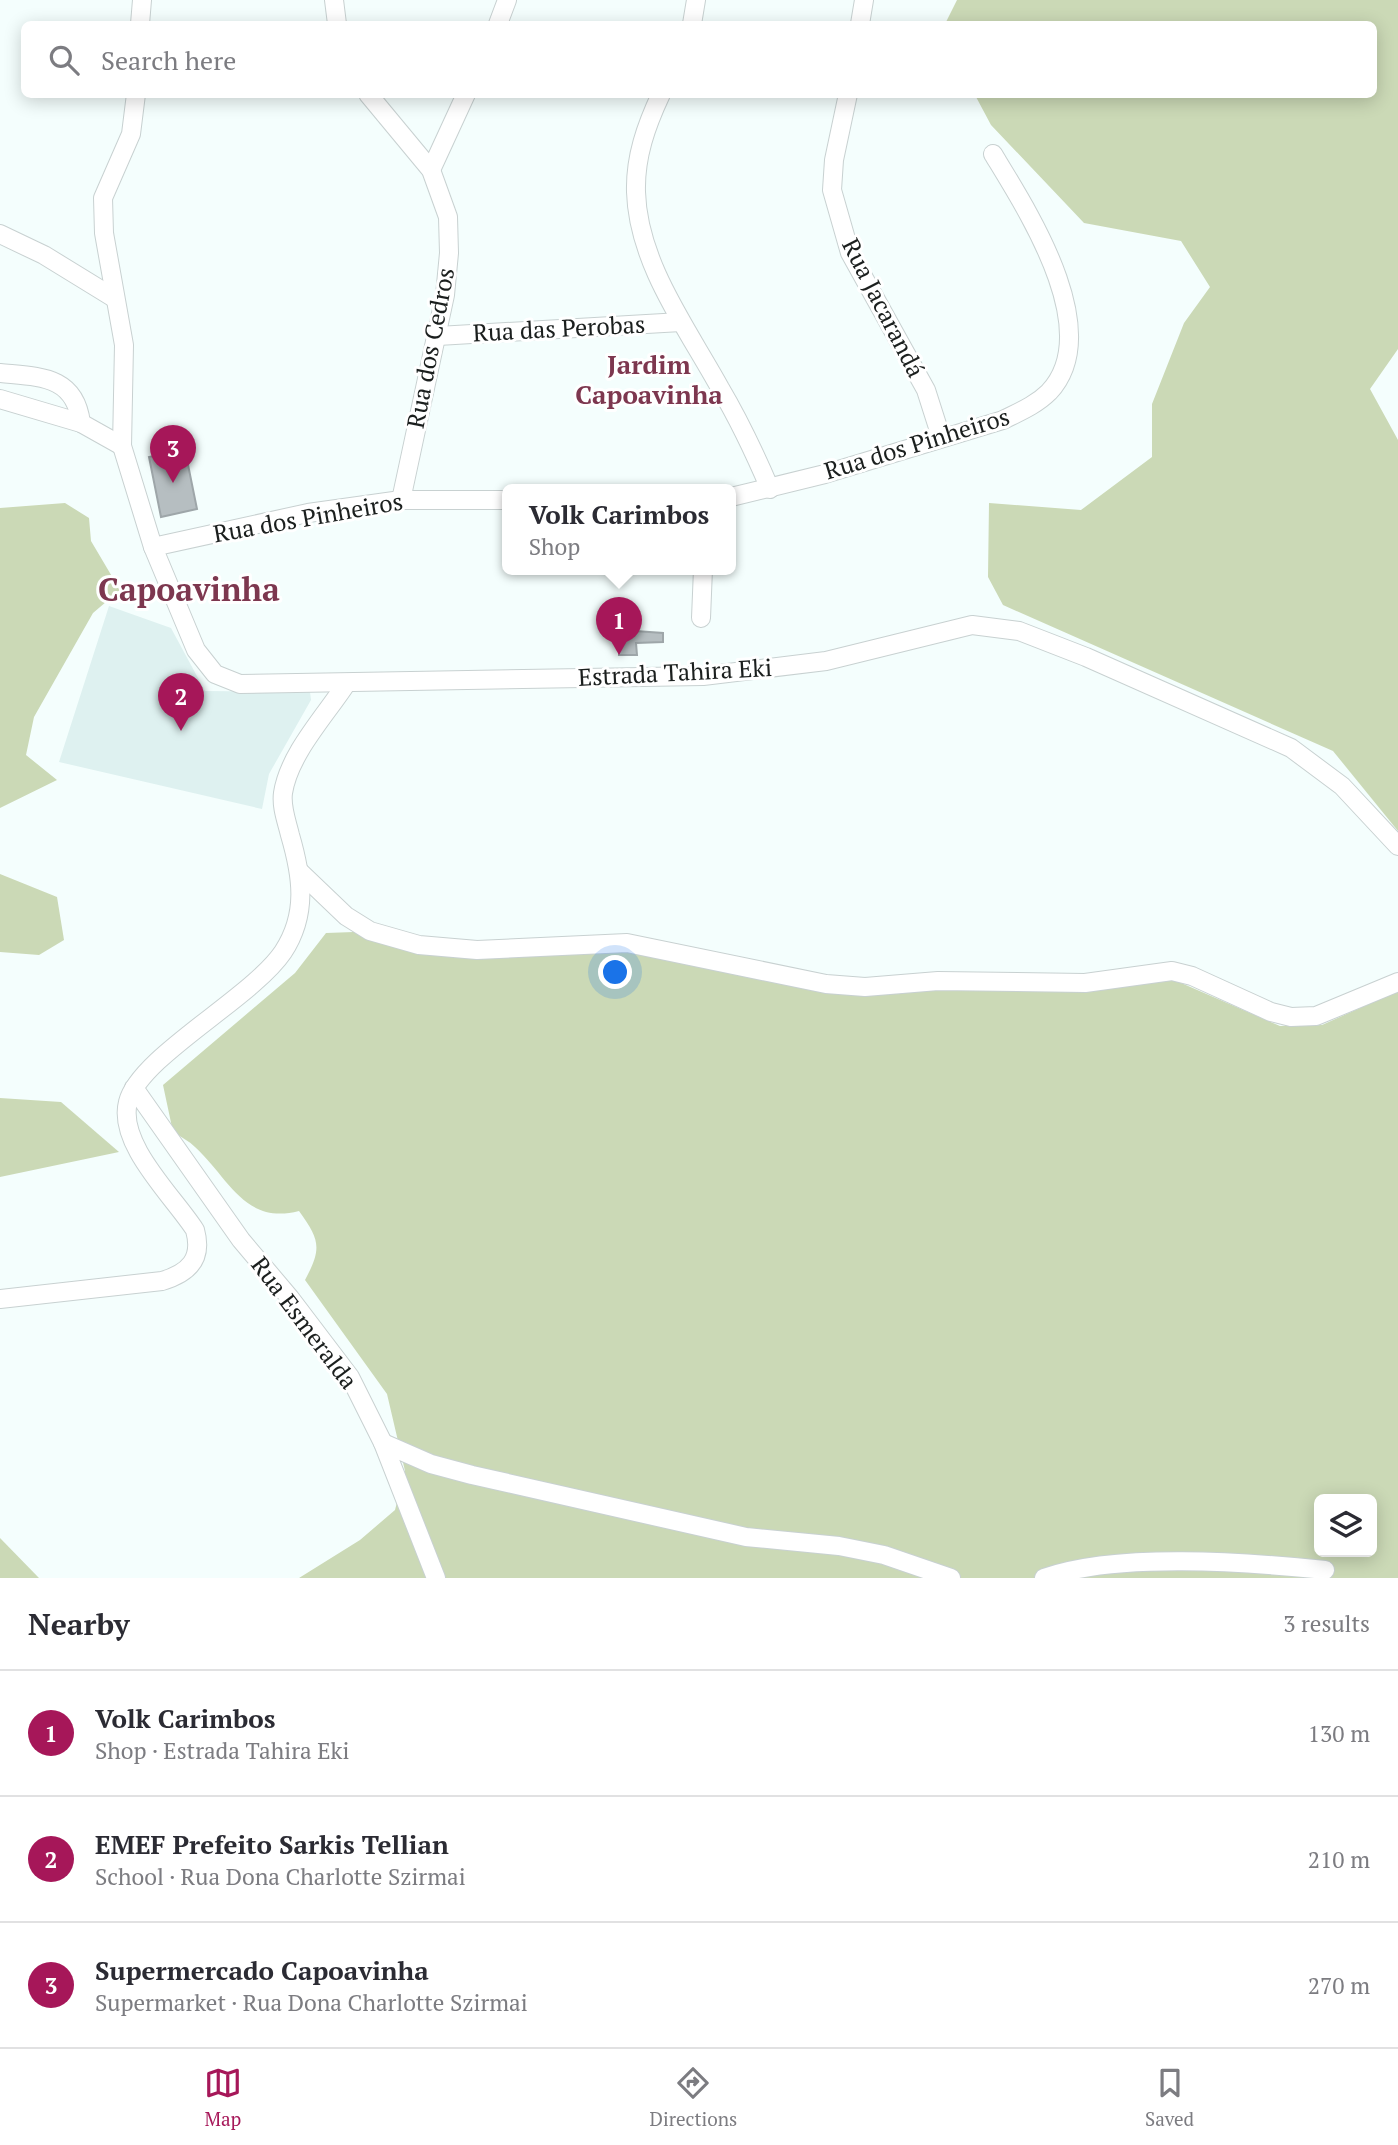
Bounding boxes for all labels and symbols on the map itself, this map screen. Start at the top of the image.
street label: Rua Jacarandá [835,233,933,382]
street label: Rua dos Cedros [399,265,461,431]
street label: Rua das Perobas [472,308,646,348]
district label: Jardim Capoavinha [575,347,723,411]
street label: Rua dos Pinheiros [820,400,1013,486]
pin: 3 [150,425,196,483]
street label: Rua dos Pinheiros [211,485,405,549]
district label: Capoavinha [98,568,280,610]
pin: 1 [596,597,642,655]
street label: Estrada Tahira Eki [577,651,773,693]
pin: 2 [158,673,204,731]
your location [598,955,632,989]
street label: Rua Esmeralda [244,1250,365,1395]

